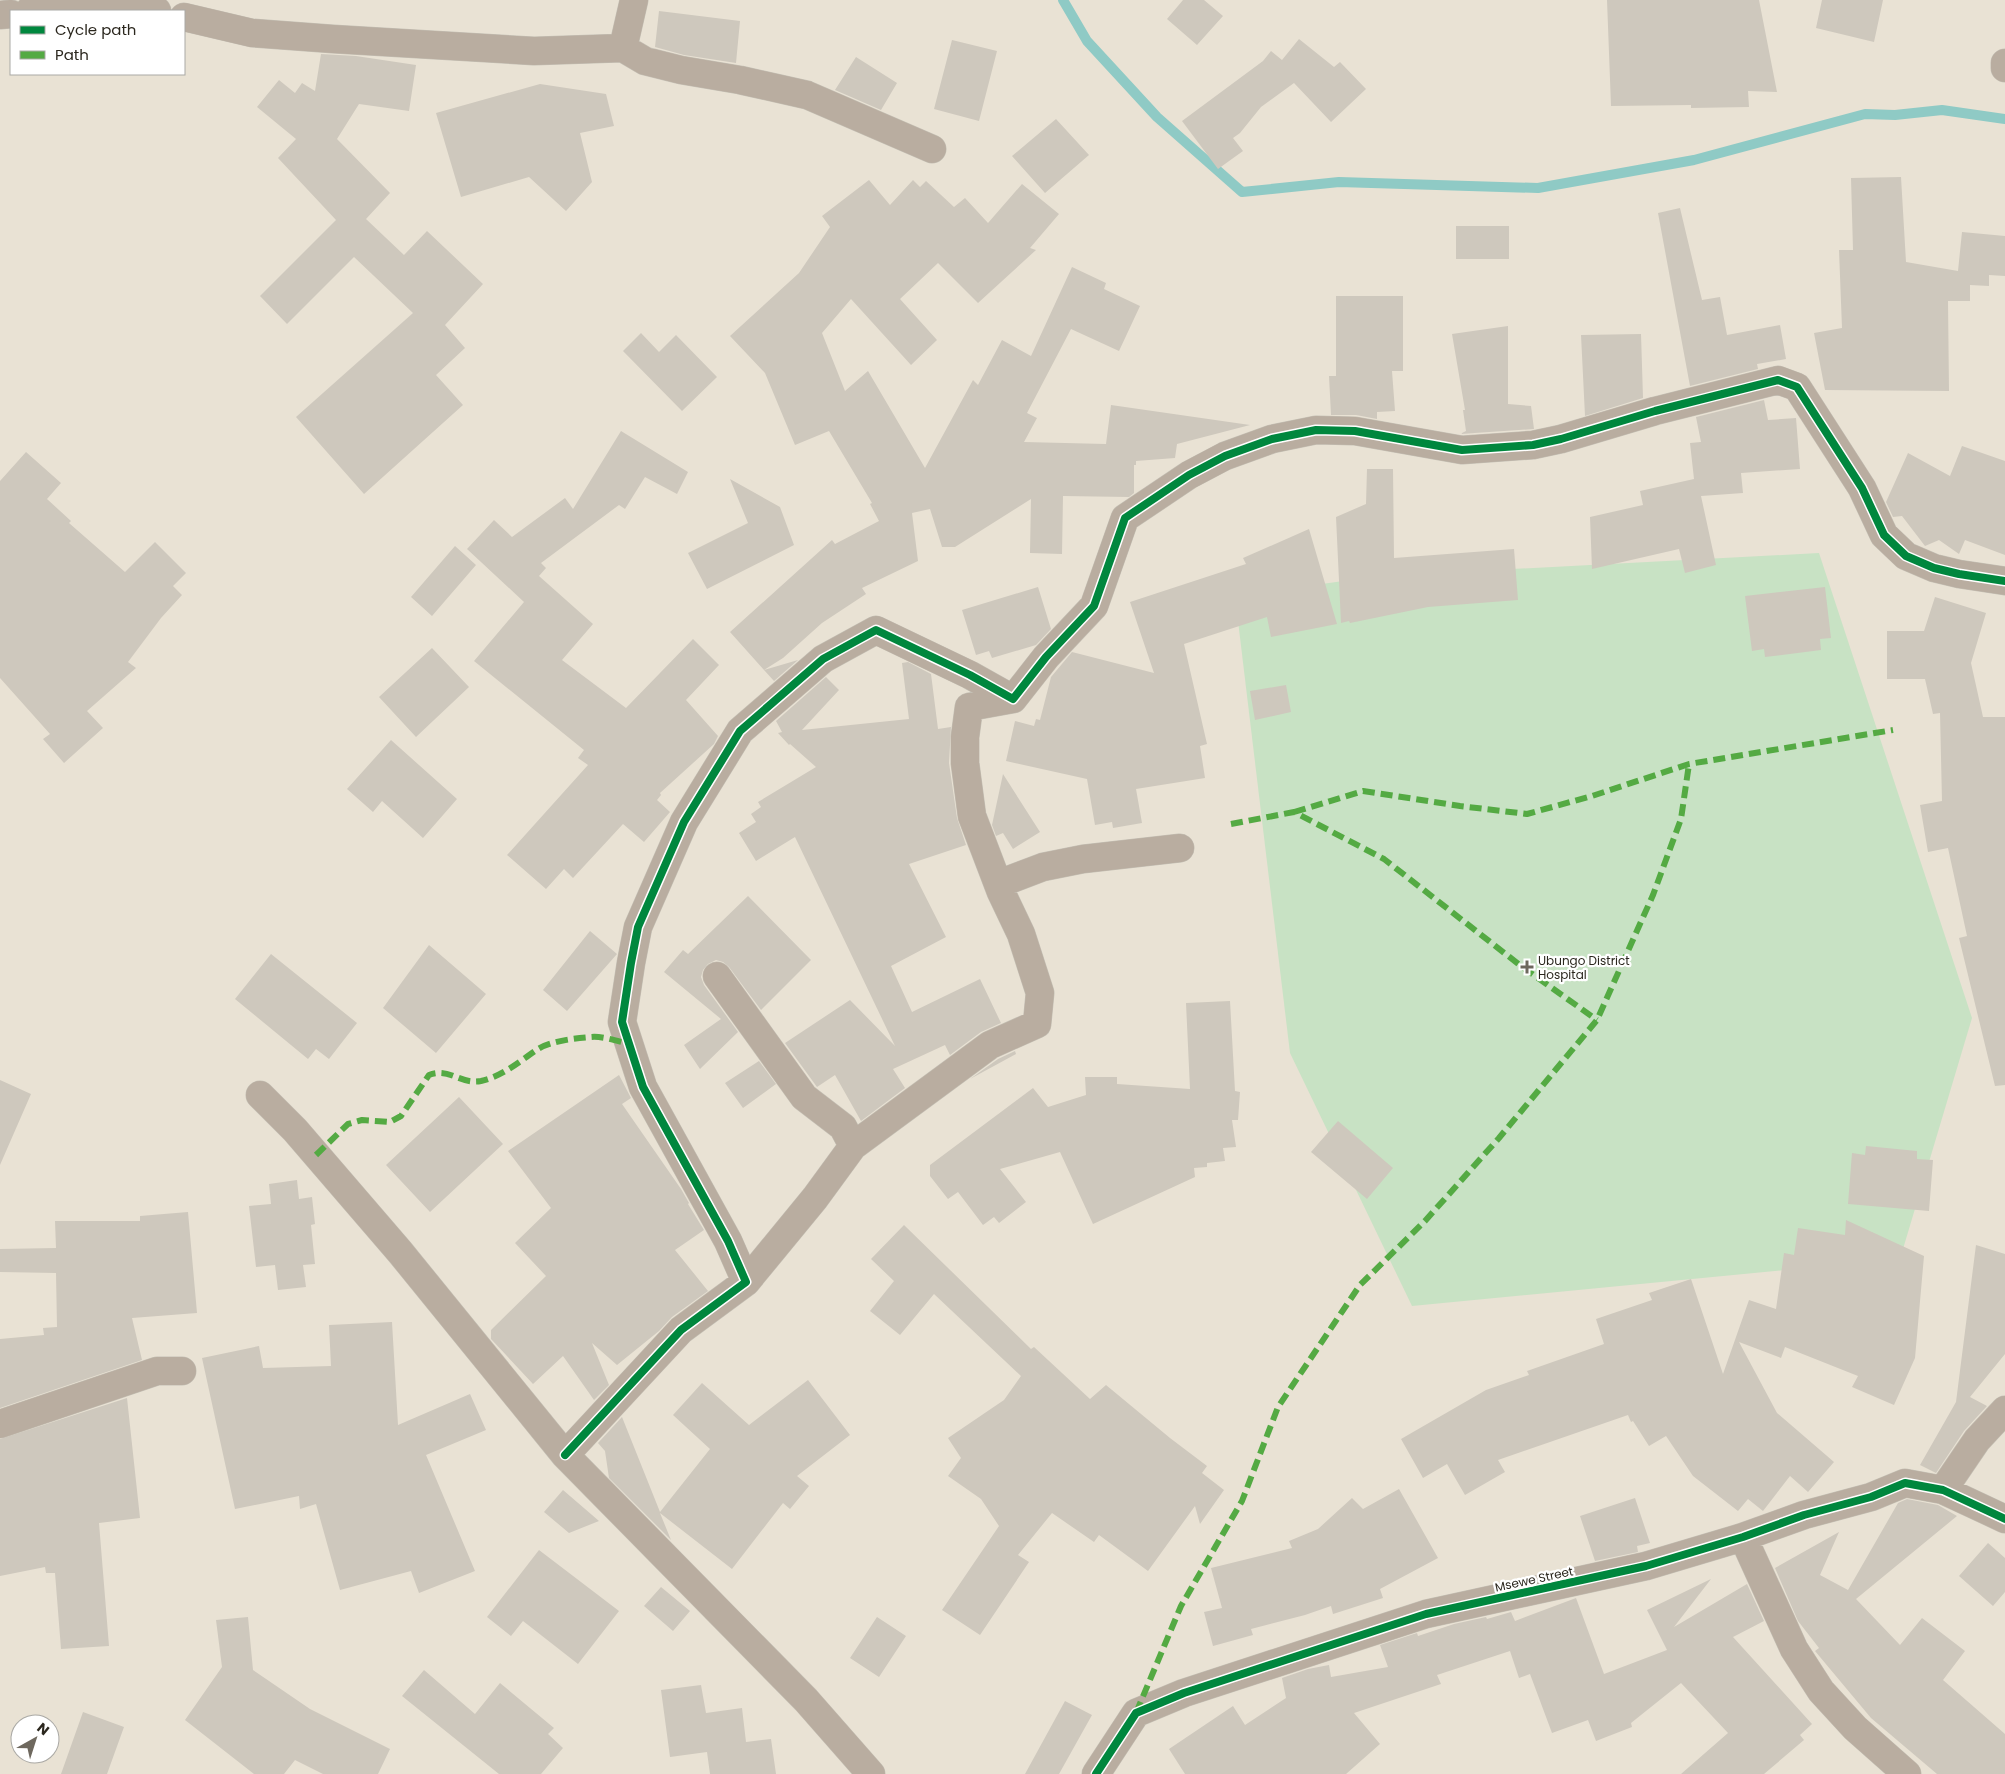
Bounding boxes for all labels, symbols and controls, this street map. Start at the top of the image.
legend [10,10,185,75]
text: Cycle path [55,19,136,40]
text: Path [55,44,89,65]
place label: Ubungo District Hospital [1538,952,1630,983]
marker: Ubungo District Hospital [1520,960,1534,974]
street label: Msewe Street [1493,1562,1575,1596]
north arrow [10,1714,60,1764]
text: N [33,1718,54,1740]

